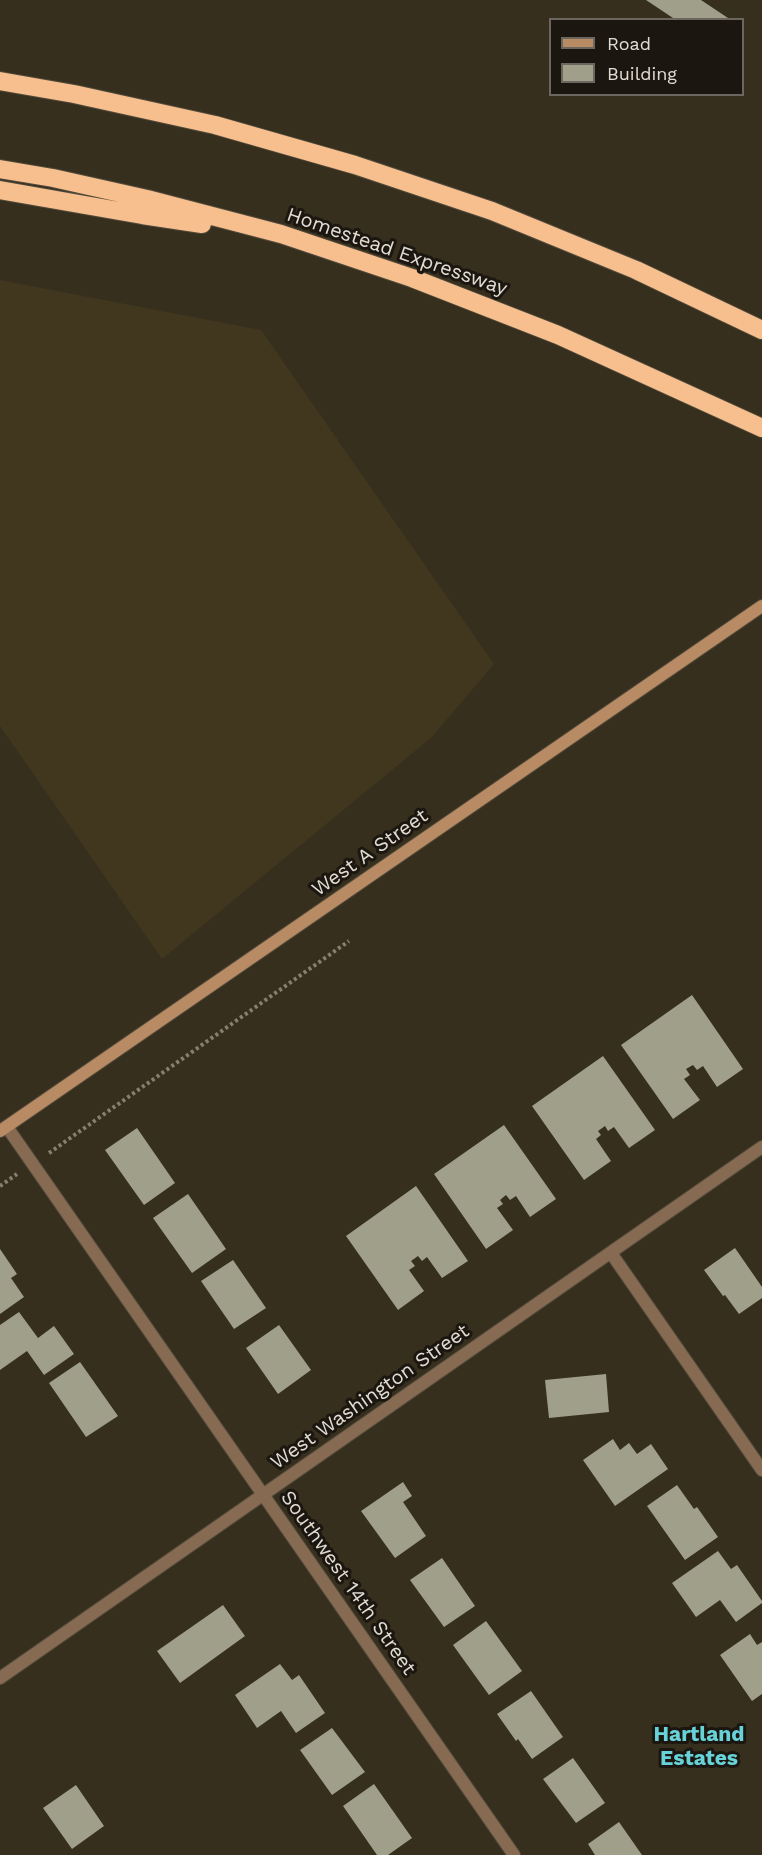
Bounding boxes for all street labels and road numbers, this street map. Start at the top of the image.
street label: Homestead Expressway [284,203,510,301]
street label: West A Street [307,804,433,902]
street label: West Washington Street [266,1319,474,1475]
street label: Southwest 14th Street [275,1486,421,1680]

